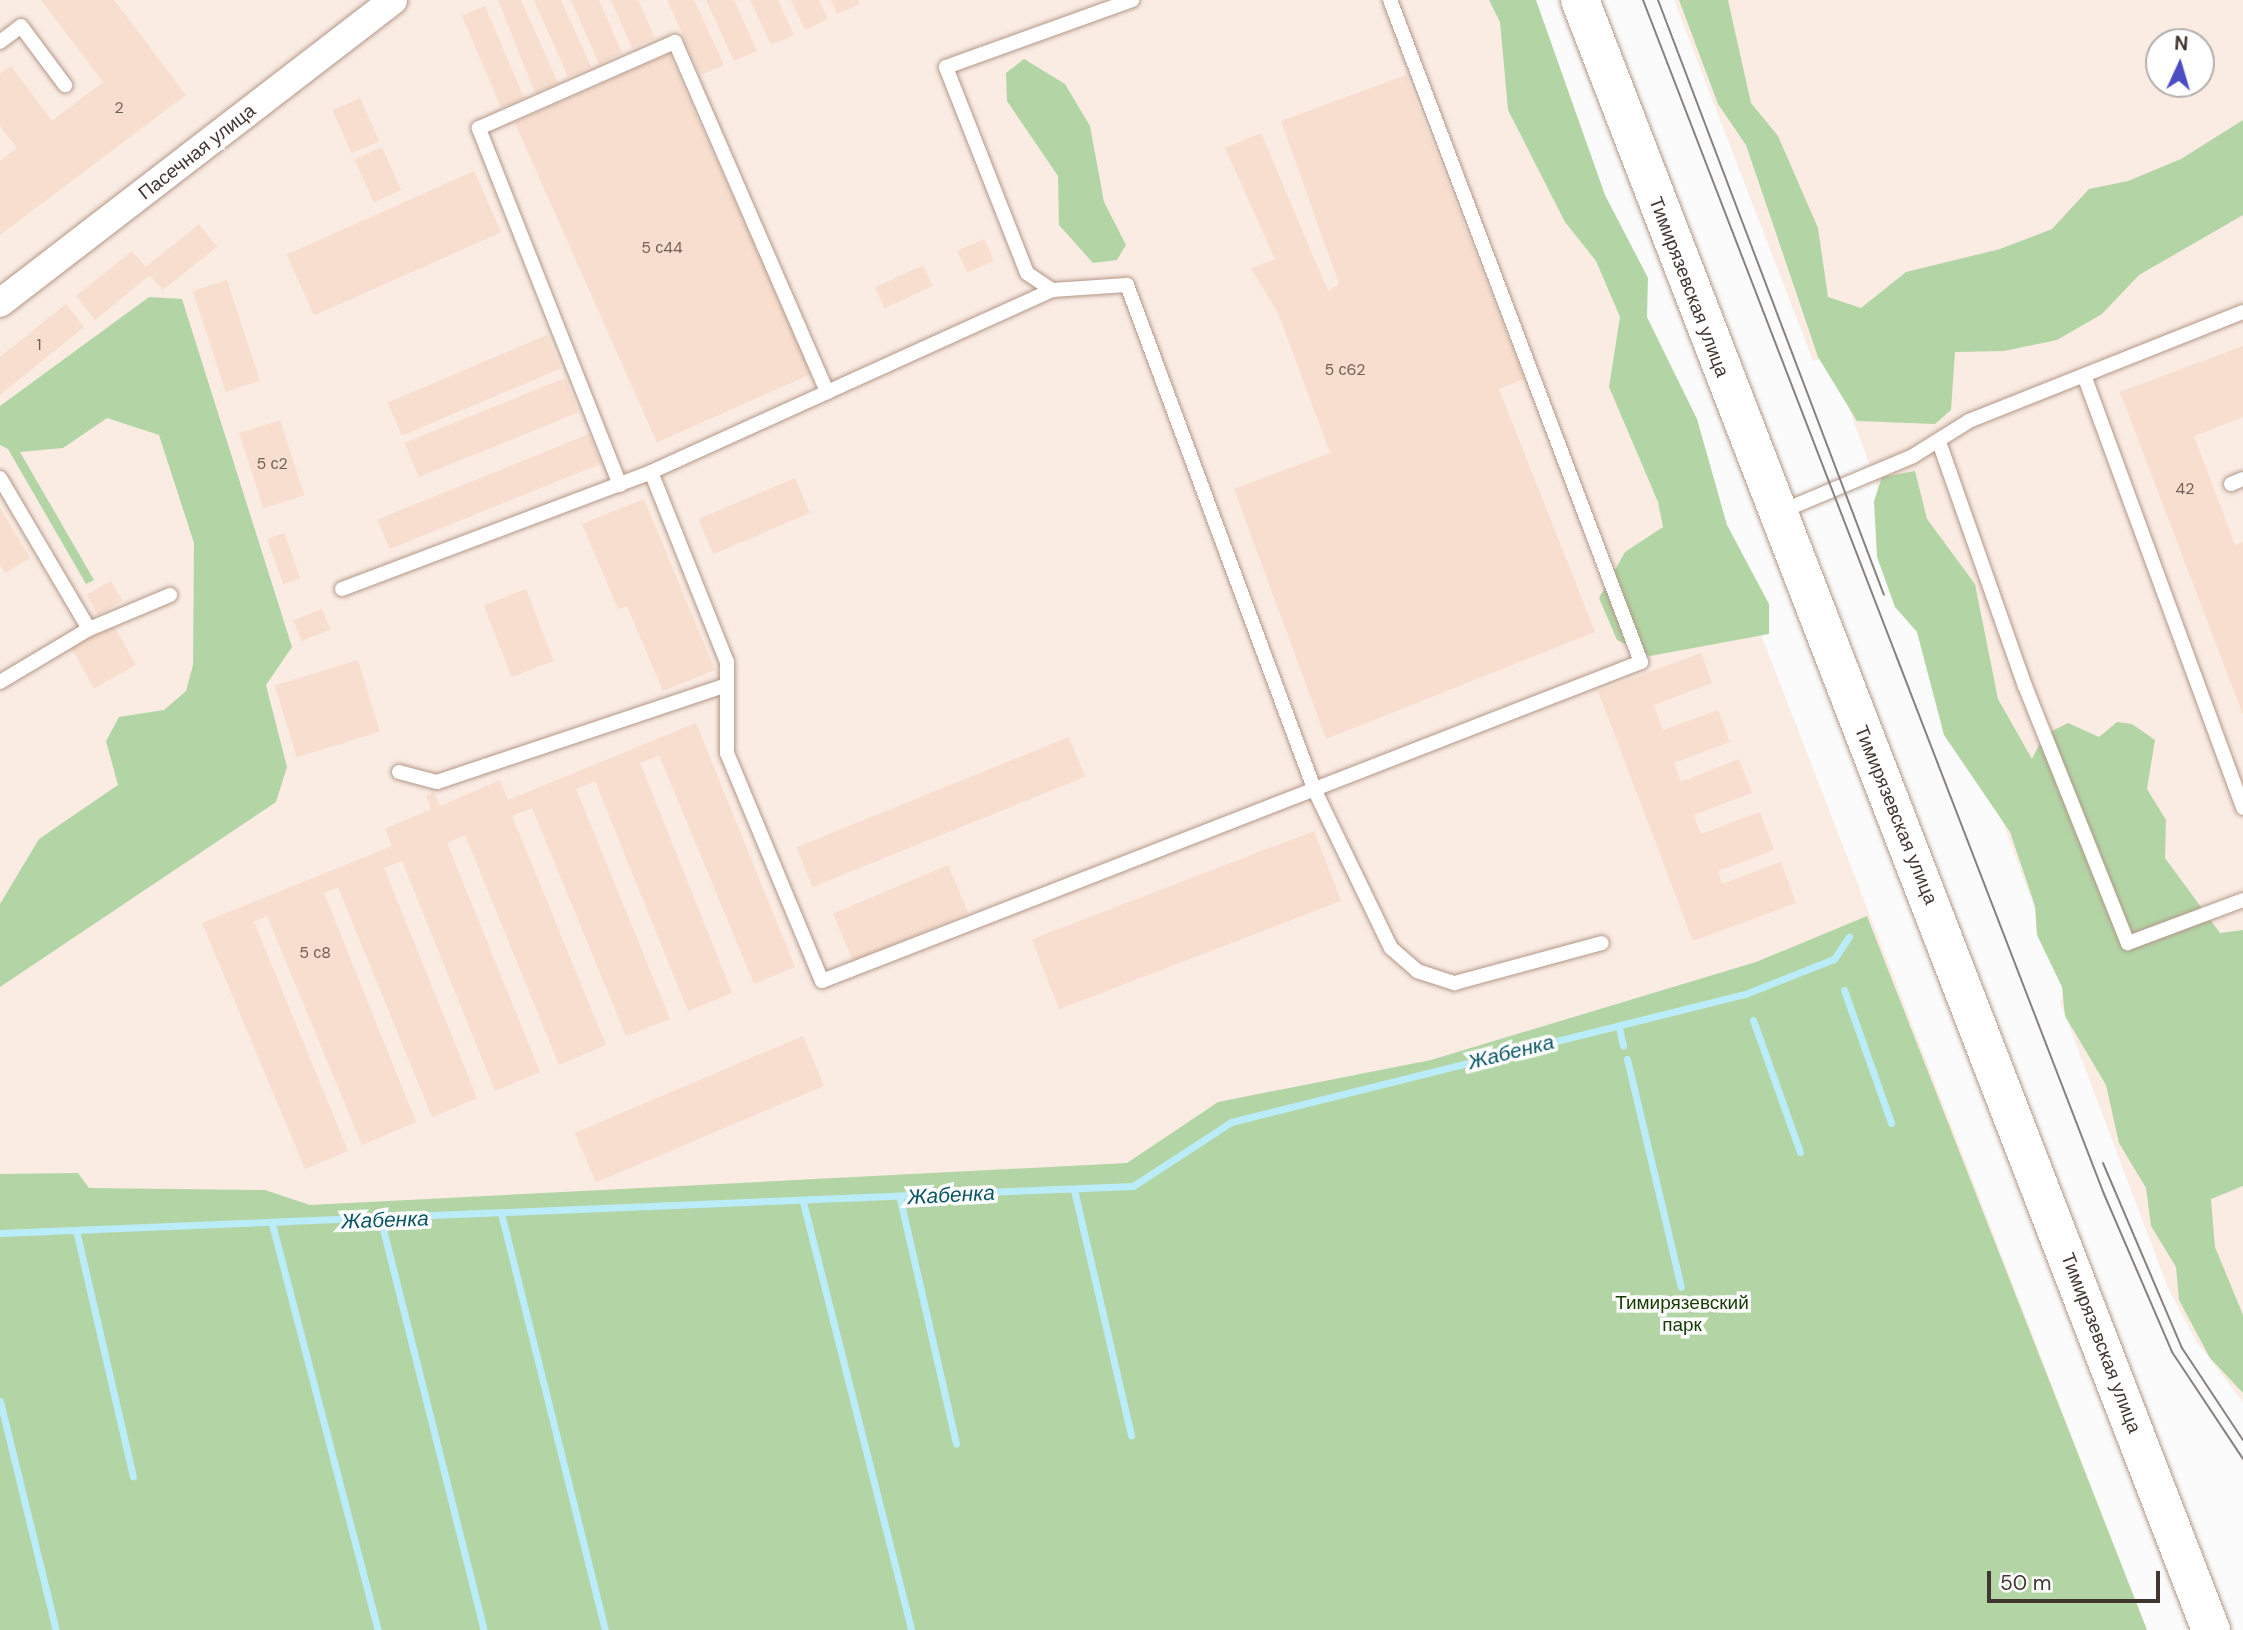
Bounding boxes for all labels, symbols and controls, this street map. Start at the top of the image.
north arrow [2145,28,2215,98]
text: N [2174,31,2189,56]
house number: 2 [114,98,124,118]
street label: Пасечная улица [134,99,260,205]
street label: Тимирязевская улица [1644,194,1734,380]
house number: 5 с44 [641,238,683,258]
house number: 1 [37,335,41,355]
house number: 5 с62 [1325,360,1365,380]
house number: 5 с2 [256,454,288,474]
house number: 42 [2176,479,2194,499]
street label: Тимирязевская улица [1850,722,1942,908]
house number: 5 с8 [299,943,331,963]
water label: Жабенка [1465,1029,1557,1075]
water label: Жабенка [907,1180,995,1210]
water label: Жабенка [341,1206,429,1234]
street label: Тимирязевская улица [2056,1250,2146,1436]
park label: Тимирязевский парк [1615,1292,1749,1336]
scale bar [1991,1556,2164,1600]
text: 50 m [2000,1569,2051,1597]

